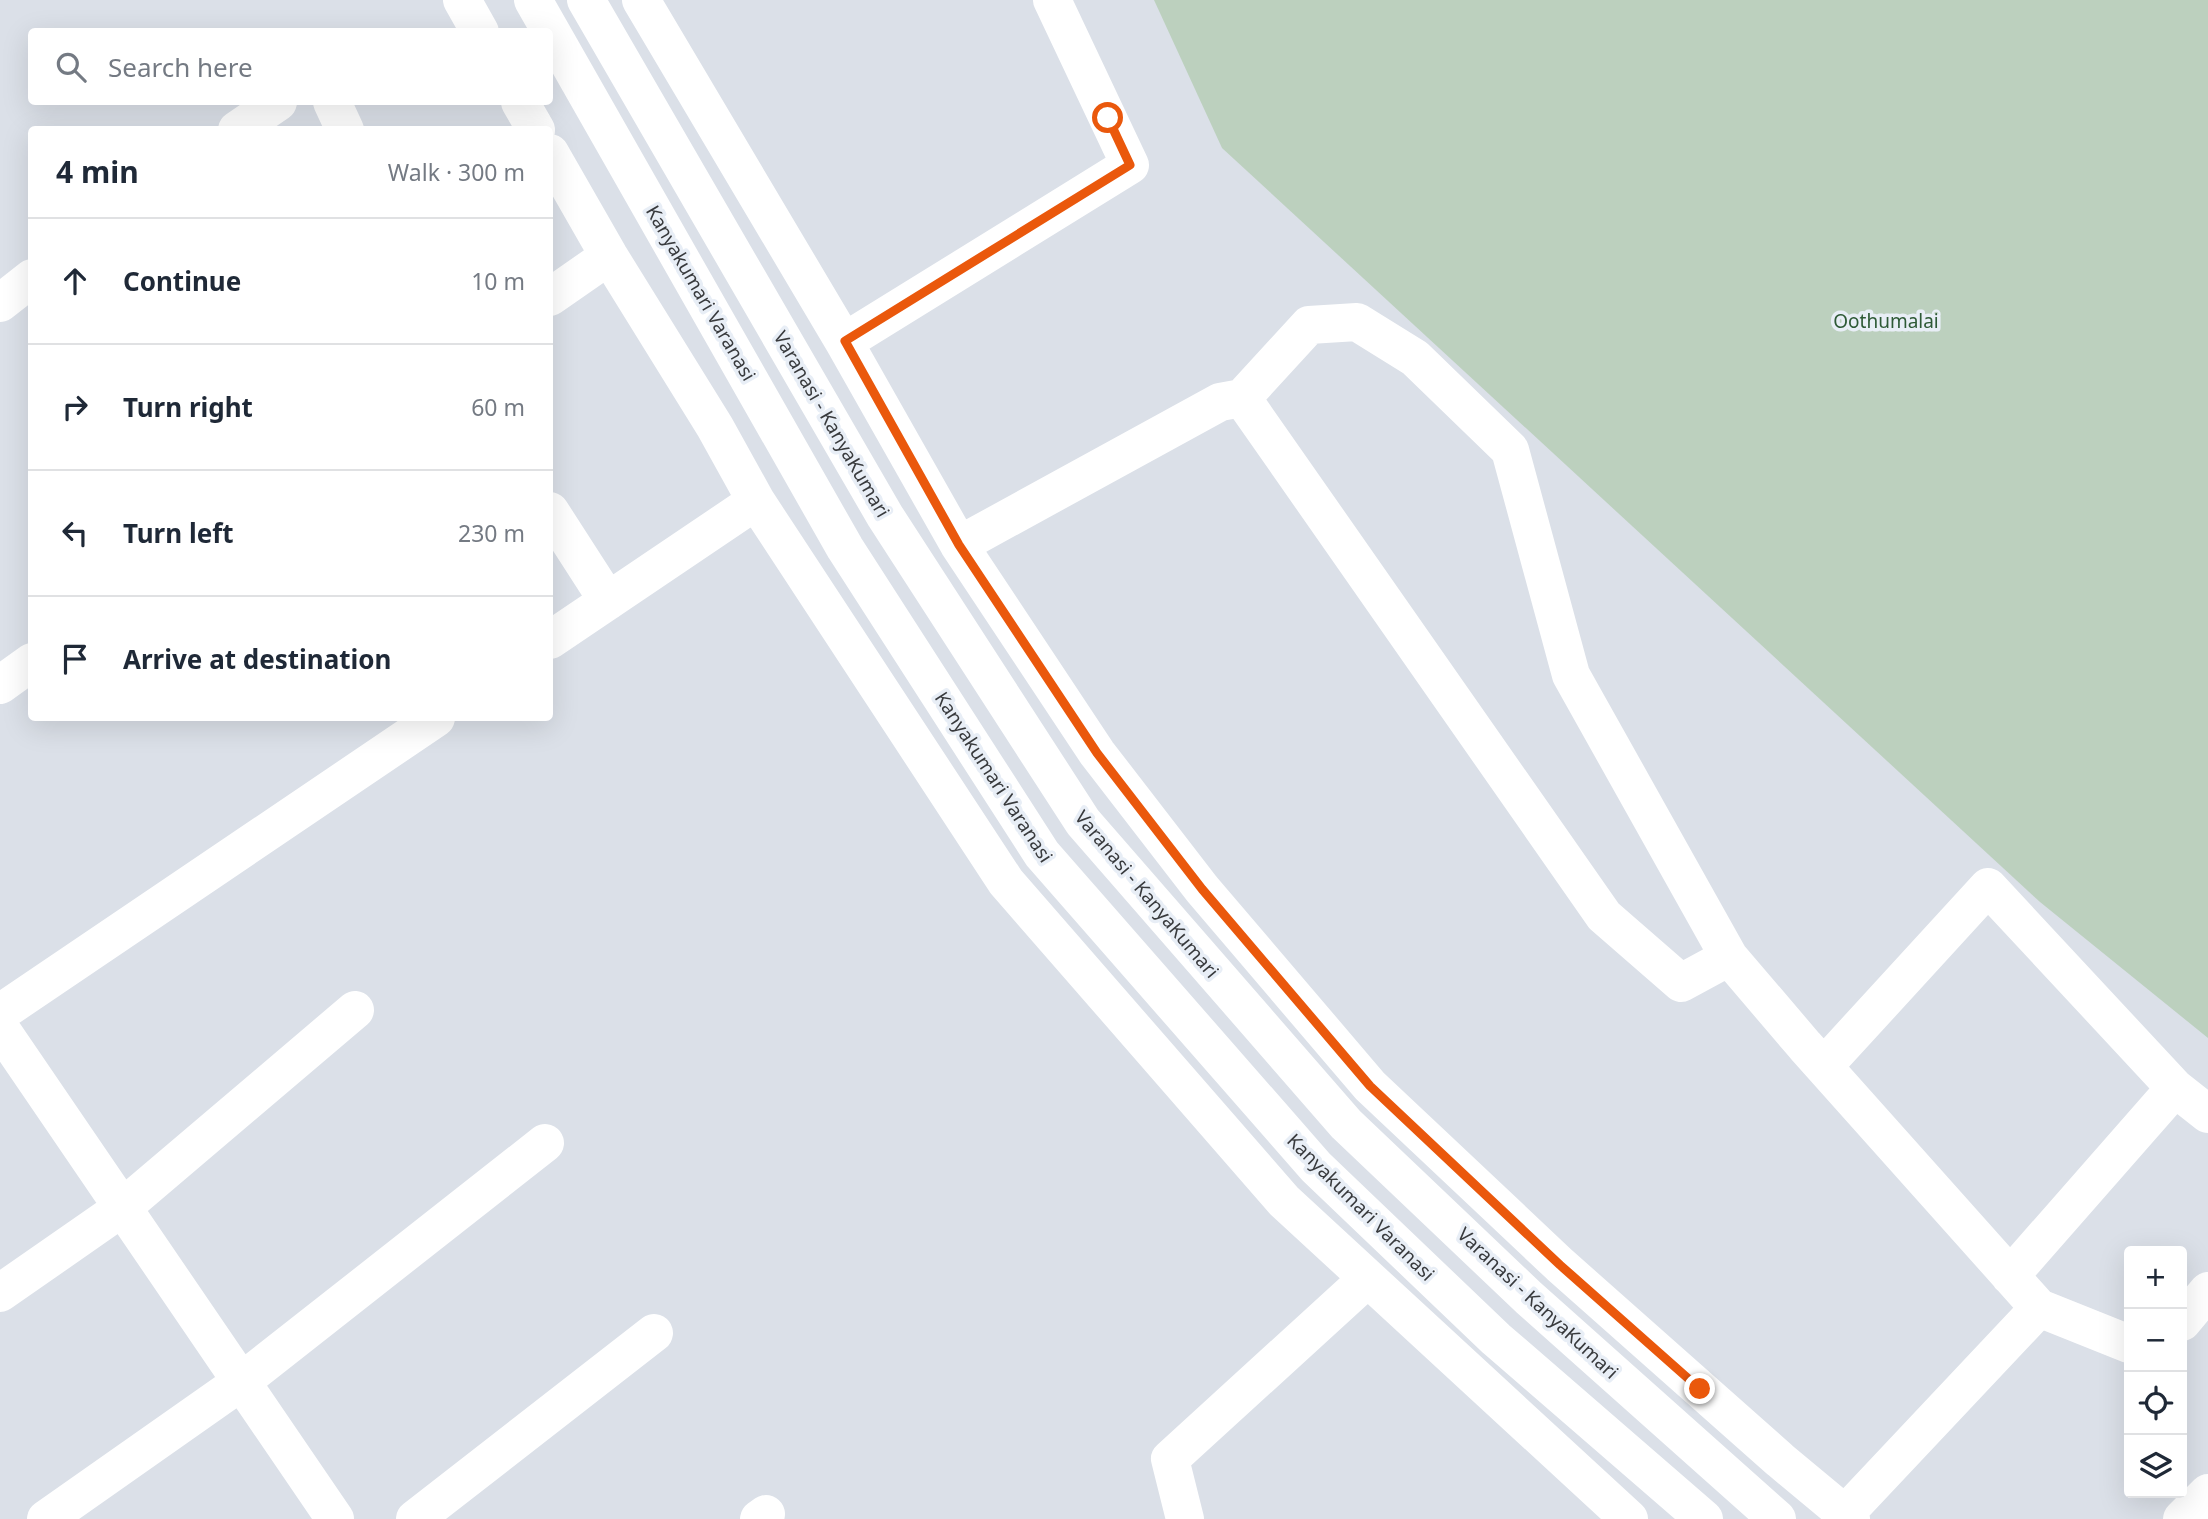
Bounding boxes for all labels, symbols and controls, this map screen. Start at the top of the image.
search box [28,28,553,105]
icon: search [52,48,90,86]
text: Search here [108,49,253,85]
route start [1092,102,1123,133]
text: 4 min [56,151,139,192]
text: Walk · 300 m [388,156,525,188]
street label: Kanyakumari Varanasi [640,200,762,386]
icon: ahead [56,262,94,300]
text: Continue [123,263,241,299]
text: 10 m [471,265,525,297]
park label: Oothumalai [1833,308,1939,334]
street label: Varanasi - KanyaKumari [768,326,896,522]
icon: right [56,388,94,426]
text: Turn right [123,389,253,425]
text: 60 m [471,391,525,423]
icon: left [56,514,94,552]
text: Turn left [123,515,234,551]
text: 230 m [458,517,525,549]
icon: arrive [56,640,94,678]
text: Arrive at destination [123,641,392,677]
street label: Kanyakumari Varanasi [929,687,1059,867]
street label: Varanasi - KanyaKumari [1069,805,1225,983]
street label: Kanyakumari Varanasi [1282,1128,1440,1286]
street label: Varanasi - KanyaKumari [1452,1221,1624,1385]
map controls [2124,1246,2187,1498]
button: + [2124,1246,2187,1309]
button: − [2124,1309,2187,1372]
button: locate [2124,1372,2187,1435]
route end [1684,1373,1715,1404]
button: layers [2124,1435,2187,1498]

